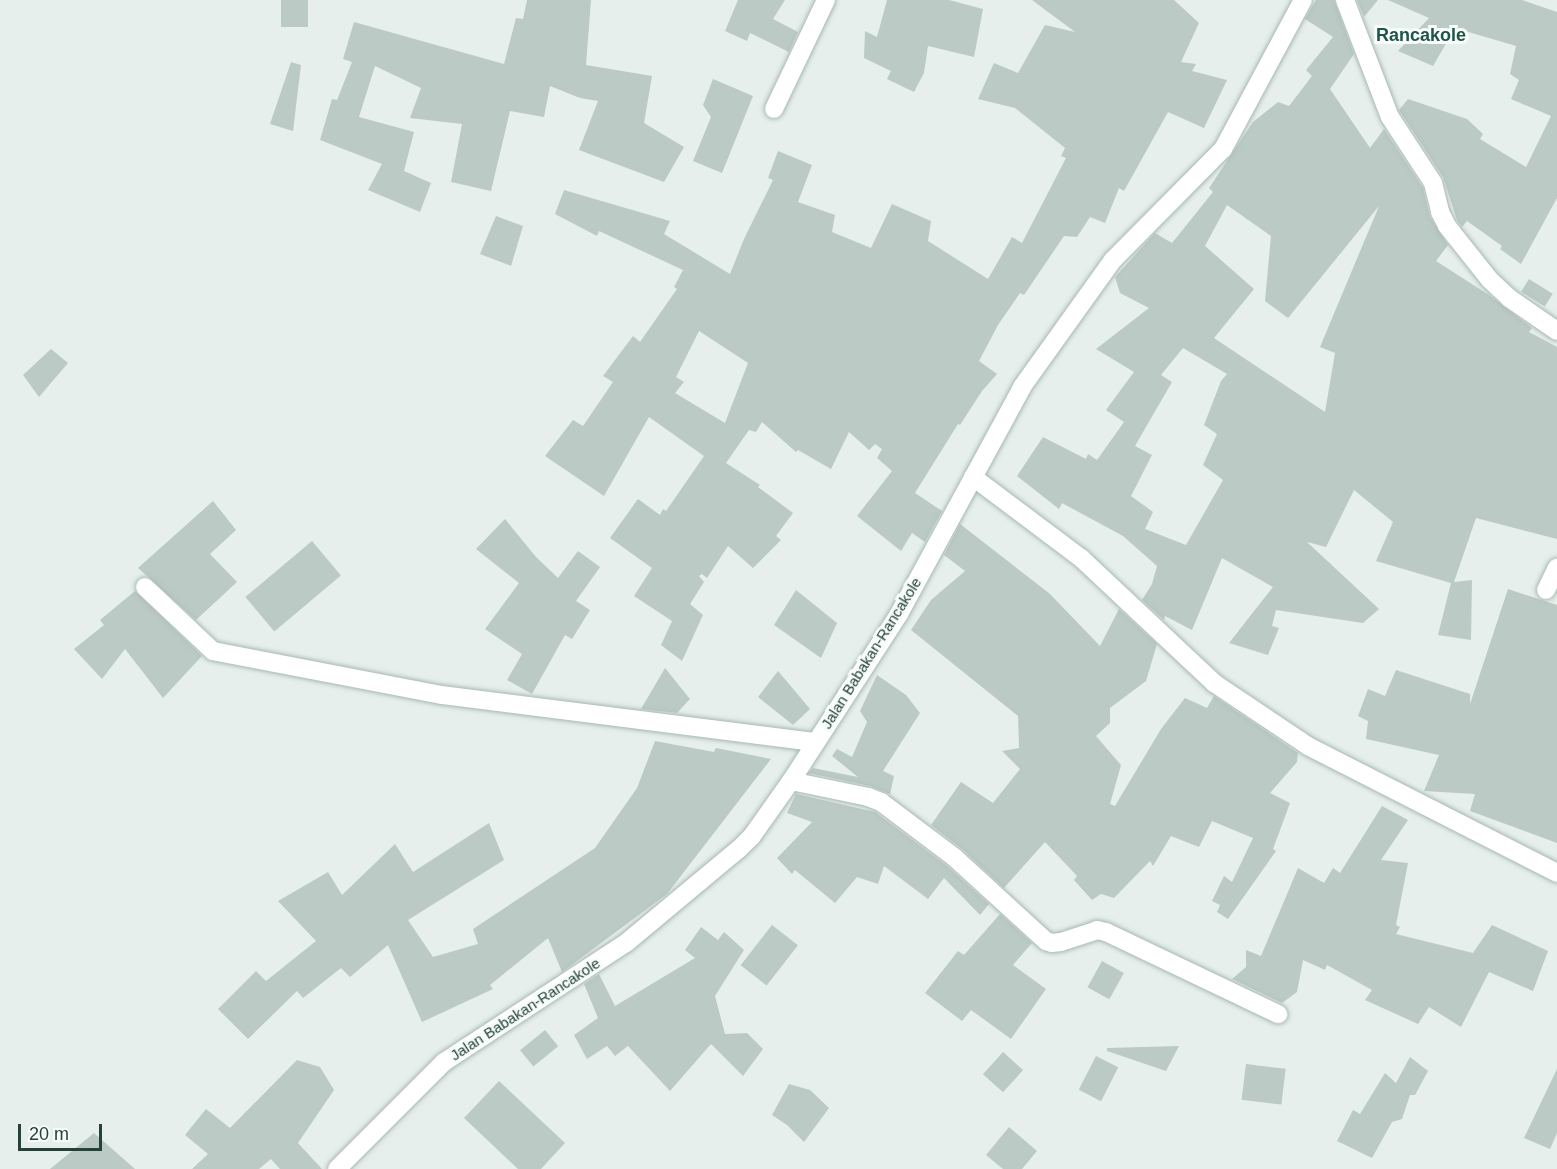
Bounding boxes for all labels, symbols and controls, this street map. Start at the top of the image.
district label: Rancakole [1376,24,1466,46]
street label: Jalan Babakan-Rancakole [817,574,925,732]
street label: Jalan Babakan-Rancakole [447,954,603,1064]
scale bar [21,1112,105,1150]
text: 20 m [29,1124,69,1144]

